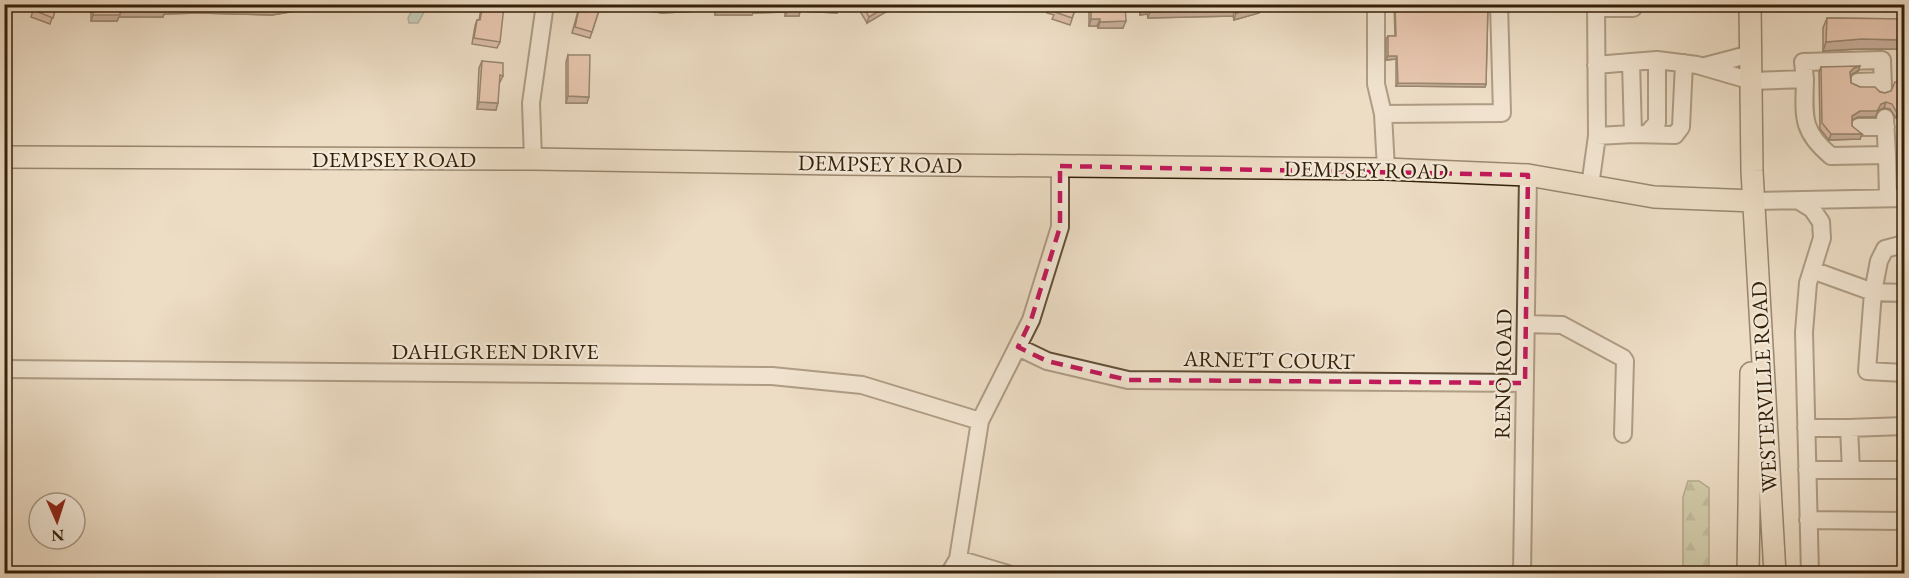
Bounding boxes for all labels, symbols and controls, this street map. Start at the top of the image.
street label: DEMPSEY ROAD [312,145,476,174]
street label: DEMPSEY ROAD [798,148,962,180]
street label: DEMPSEY ROAD [1284,154,1448,186]
street label: WESTERVILLE ROAD [1744,281,1784,493]
street label: RENO ROAD [1487,309,1519,439]
street label: DAHLGREEN DRIVE [391,337,599,366]
street label: ARNETT COURT [1182,344,1355,376]
north arrow [27,491,87,551]
text: N [51,525,65,546]

